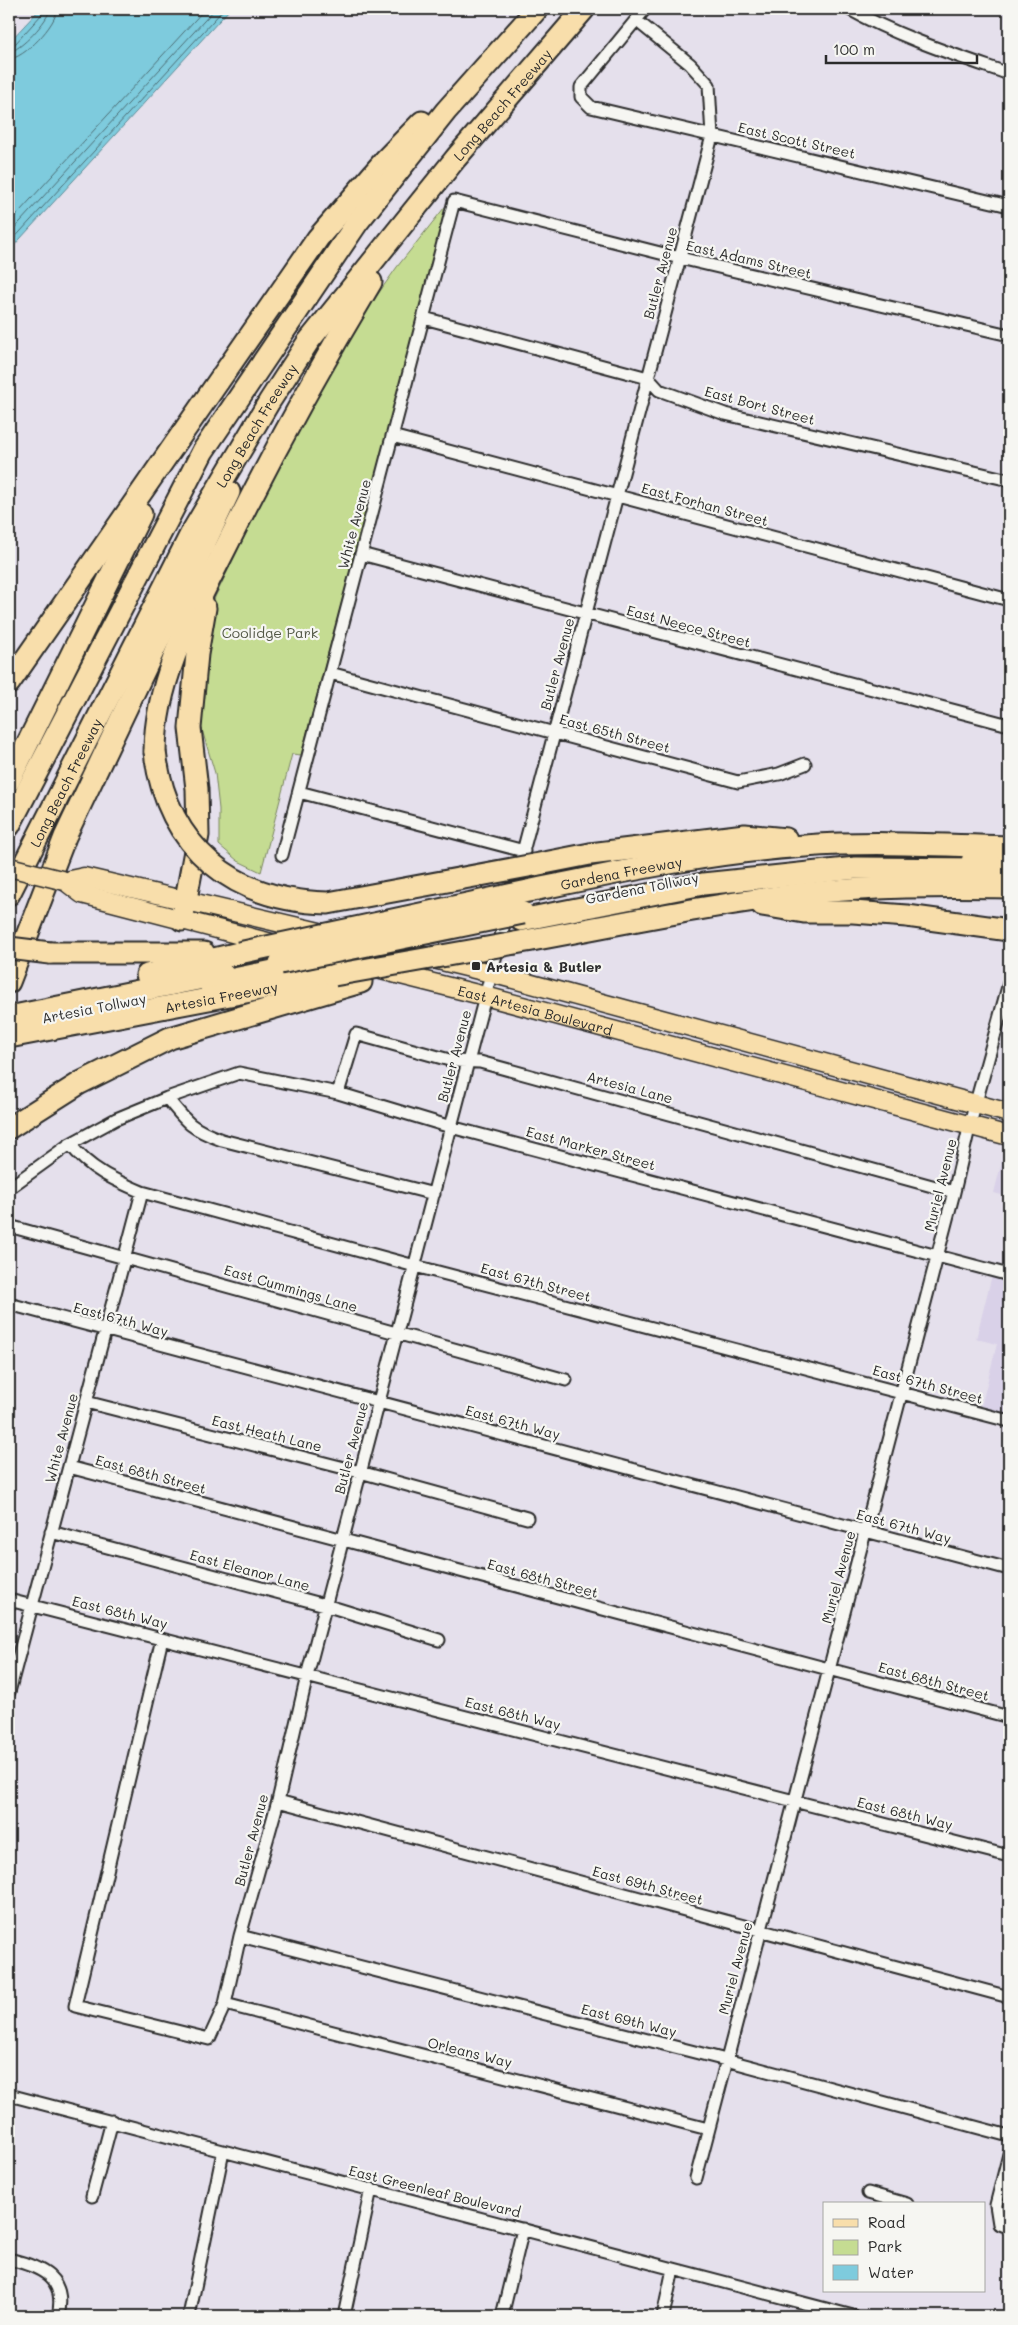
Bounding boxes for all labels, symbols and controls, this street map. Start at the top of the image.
scale bar [826,32,977,64]
text: 100 m [833,39,875,59]
street label: Long Beach Freeway [449,44,555,164]
street label: East Scott Street [736,117,858,163]
street label: Butler Avenue [639,225,681,321]
street label: East Adams Street [684,235,814,283]
street label: Long Beach Freeway [211,360,301,491]
street label: East Bort Street [703,381,817,429]
street label: White Avenue [333,477,375,571]
street label: East Forhan Street [639,478,771,530]
street label: East Neece Street [625,600,753,652]
street label: Butler Avenue [536,616,578,712]
park label: Coolidge Park [222,623,318,642]
street label: East 65th Street [558,709,672,757]
street label: Long Beach Freeway [25,715,106,850]
street label: Gardena Freeway [559,851,684,894]
street label: Gardena Tollway [584,868,700,908]
place label: Artesia & Butler [486,957,602,976]
marker: Artesia & Butler [470,960,482,972]
street label: Artesia Freeway [163,976,279,1017]
street label: East Artesia Boulevard [456,980,615,1039]
street label: Artesia Tollway [40,989,148,1027]
street label: Butler Avenue [433,1008,475,1104]
street label: Artesia Lane [585,1066,675,1108]
street label: East Marker Street [524,1122,658,1174]
street label: Muriel Avenue [919,1136,961,1234]
street label: East 67th Street [479,1258,593,1306]
street label: East Cummings Lane [222,1260,360,1316]
street label: East 67th Way [72,1297,170,1341]
street label: East 67th Street [871,1360,985,1408]
street label: White Avenue [40,1391,82,1485]
street label: Butler Avenue [330,1400,372,1496]
street label: East 67th Way [464,1400,562,1444]
street label: East Heath Lane [210,1410,324,1456]
street label: East 68th Street [93,1450,209,1498]
street label: East 67th Way [855,1504,953,1548]
street label: Muriel Avenue [816,1529,860,1625]
street label: East Eleanor Lane [188,1545,312,1595]
street label: East 68th Street [485,1554,601,1602]
street label: East 68th Way [70,1591,170,1633]
street label: East 68th Street [876,1657,992,1705]
street label: East 68th Way [463,1692,563,1734]
street label: Butler Avenue [230,1792,272,1888]
street label: East 68th Way [855,1792,955,1834]
street label: East 69th Street [590,1861,706,1909]
street label: Muriel Avenue [713,1920,757,2016]
street label: East 69th Way [579,1999,679,2041]
street label: Orleans Way [426,2032,514,2072]
street label: East Greenleaf Boulevard [347,2160,523,2222]
legend [823,2202,986,2292]
text: Road [868,2212,905,2232]
text: Park [868,2236,902,2256]
text: Water [868,2262,914,2282]

